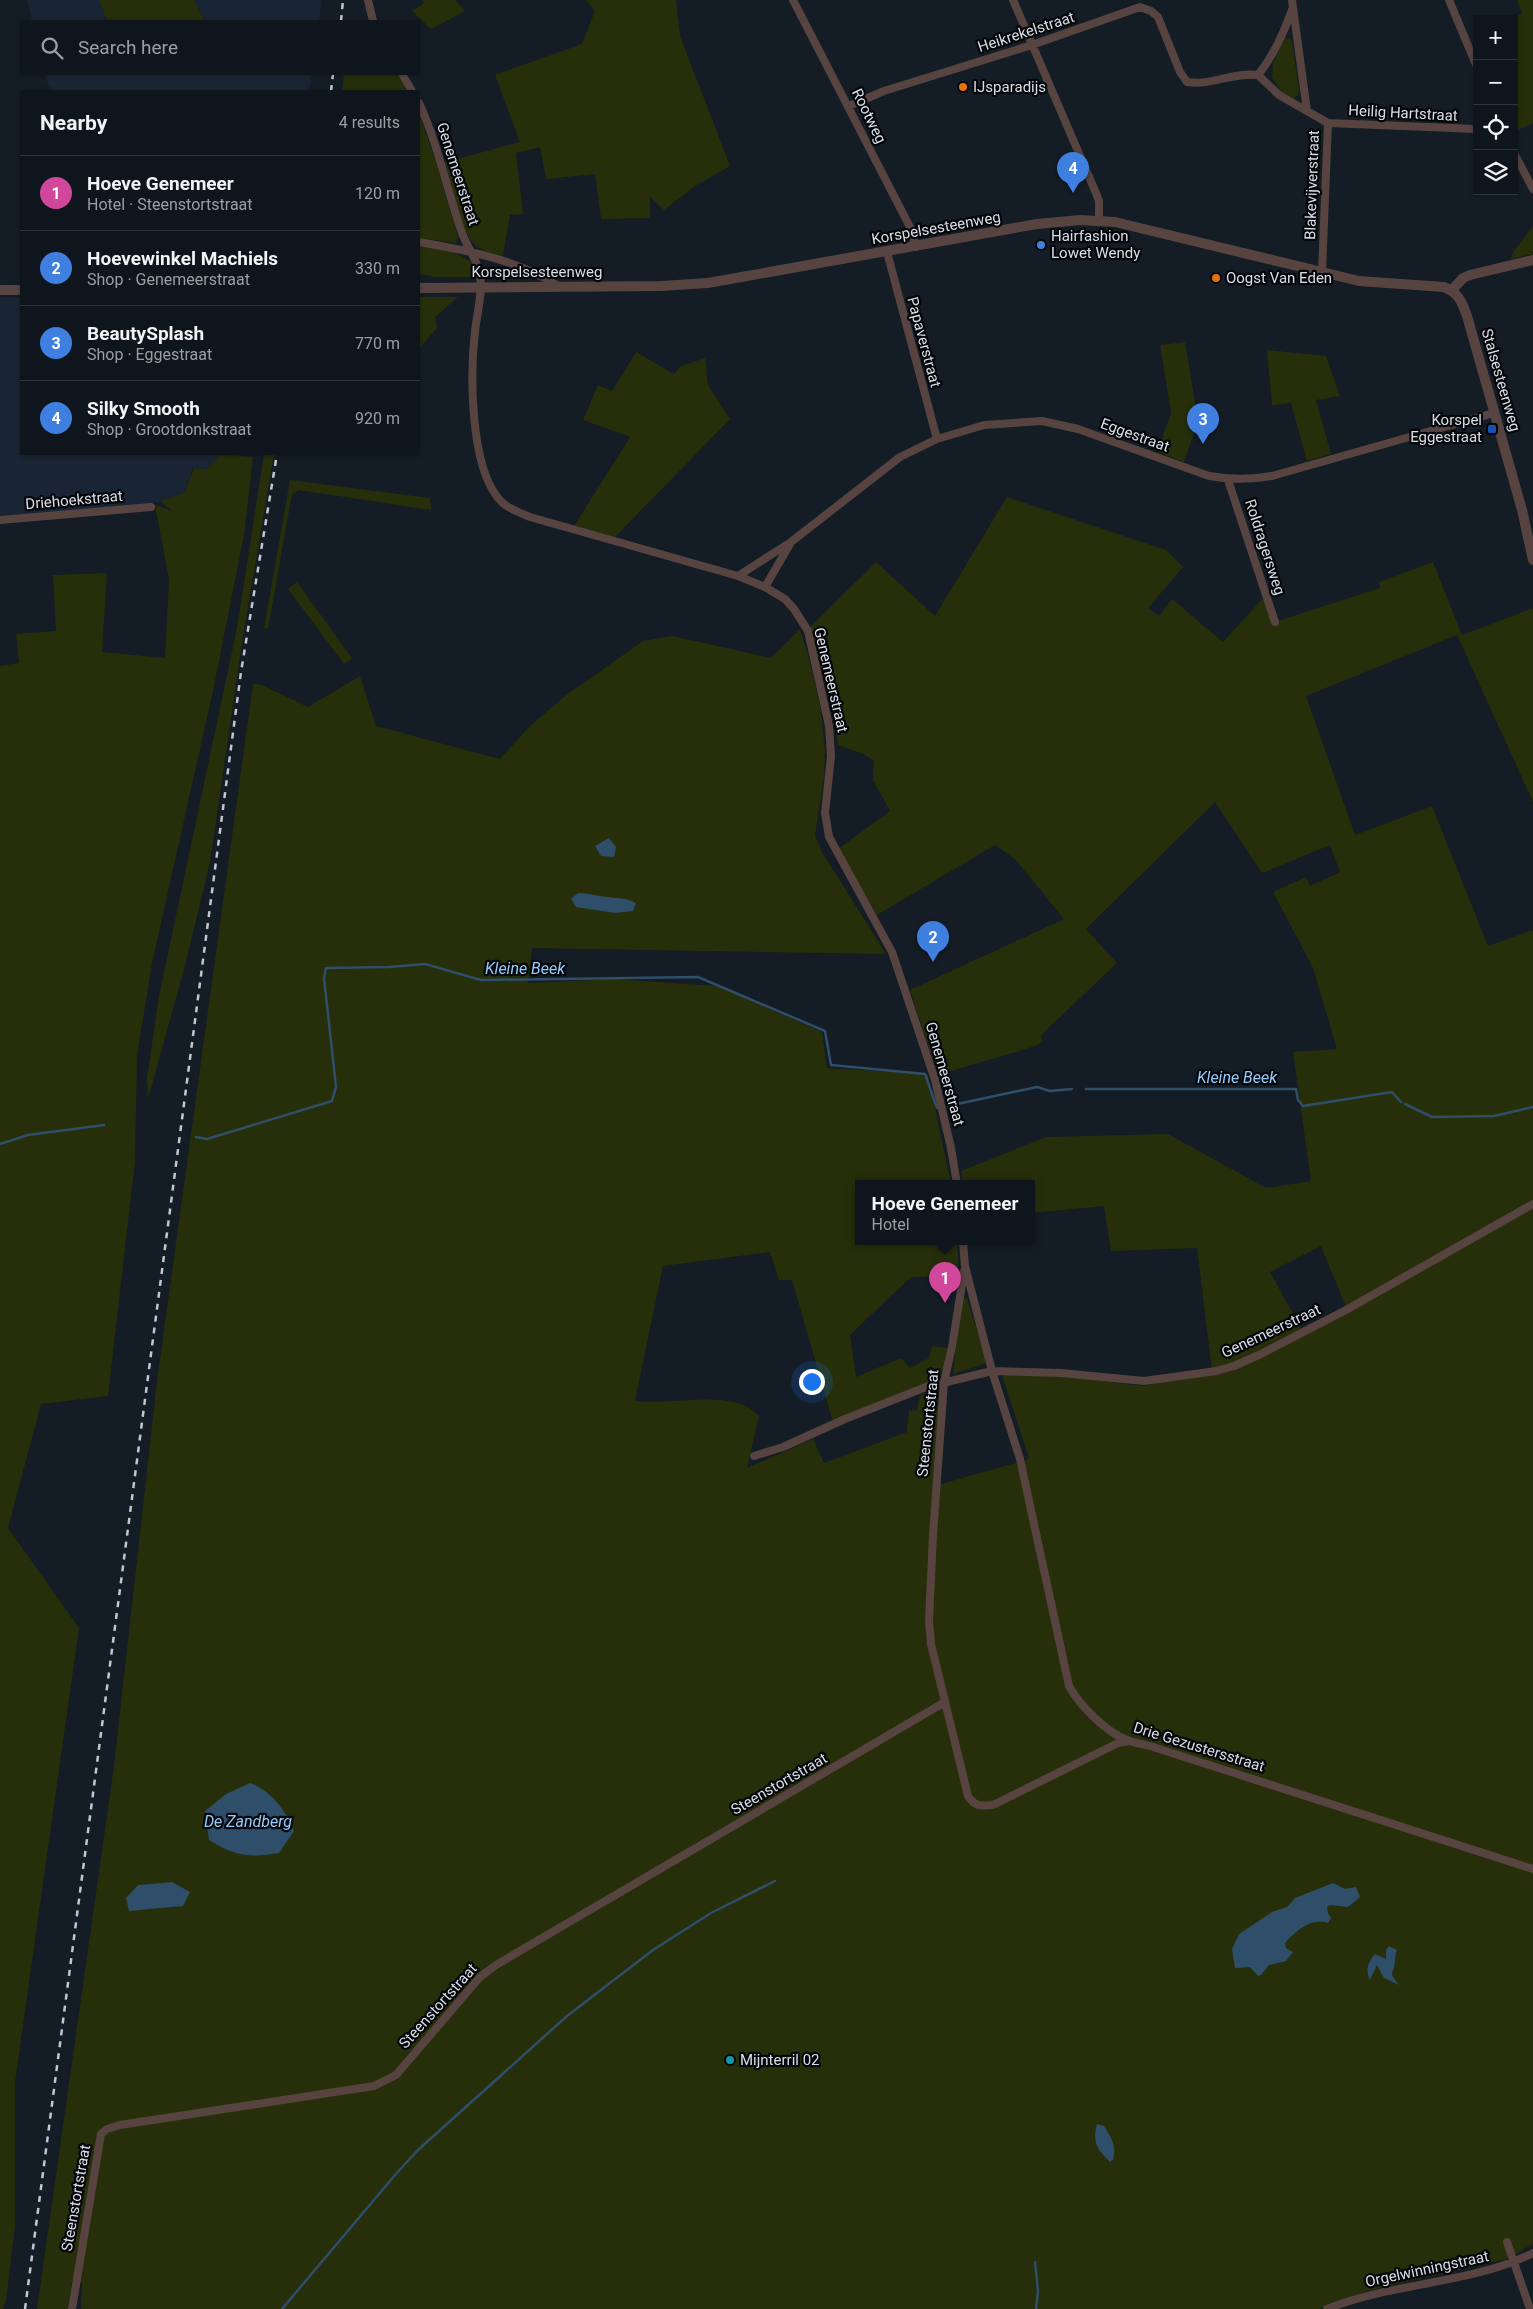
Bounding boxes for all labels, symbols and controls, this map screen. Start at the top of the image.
street label: Heikrekelstraat [975,8,1077,56]
map controls [1473,15,1518,195]
button: + [1473,15,1518,60]
search box [20,20,420,75]
icon: search [38,34,66,62]
text: Search here [78,36,178,59]
button: − [1473,60,1518,105]
place label: IJsparadijs [973,78,1046,96]
marker: IJsparadijs [957,81,969,93]
street label: Rootweg [848,86,890,146]
street label: Heilig Hartstraat [1348,101,1458,125]
button: locate [1473,105,1518,150]
text: Nearby [40,111,107,135]
text: 4 results [339,113,400,132]
street label: Genemeerstraat [433,120,483,228]
street label: Blakevijverstraat [1301,130,1323,240]
button: layers [1473,150,1518,195]
pin: 4 [1057,152,1089,193]
text: Hoeve Genemeer [87,172,234,195]
text: 1 [51,184,61,203]
text: 120 m [355,184,400,203]
text: Hotel · Steenstortstraat [87,195,253,214]
street label: Korspelsesteenweg [870,208,1002,248]
place label: Hairfashion Lowet Wendy [1051,227,1140,262]
marker: Hairfashion Lowet Wendy [1035,239,1047,251]
text: Hoevewinkel Machiels [87,247,278,270]
text: 2 [51,259,61,278]
text: 330 m [355,259,400,278]
street label: Korspelsesteenweg [472,263,602,281]
place label: Oogst Van Eden [1226,269,1332,287]
text: Shop · Genemeerstraat [87,270,250,289]
marker: Oogst Van Eden [1210,272,1222,284]
street label: Papaverstraat [903,295,945,389]
text: BeautySplash [87,322,204,345]
street label: Stalsesteenweg [1478,327,1524,433]
text: 3 [51,334,61,353]
text: 770 m [355,334,400,353]
text: Shop · Eggestraat [87,345,212,364]
text: Silky Smooth [87,397,200,420]
pin: 3 [1187,403,1219,444]
text: 4 [51,409,61,428]
text: 920 m [355,409,400,428]
place label: Korspel Eggestraat [1410,411,1482,446]
street label: Eggestraat [1098,414,1172,456]
text: Shop · Grootdonkstraat [87,420,252,439]
marker: Korspel Eggestraat [1486,423,1498,435]
street label: Driehoekstraat [25,487,123,513]
street label: Roldragersweg [1241,497,1289,597]
street label: Genemeerstraat [810,626,852,734]
pin: 2 [917,921,949,962]
water label: Kleine Beek [485,959,566,978]
street label: Genemeerstraat [922,1020,968,1128]
water label: Kleine Beek [1197,1068,1278,1087]
popup [855,1180,1035,1245]
text: Hoeve Genemeer [872,1192,1018,1215]
text: Hotel [872,1215,910,1234]
pin: 1 [929,1262,961,1303]
street label: Genemeerstraat [1219,1300,1323,1362]
street label: Steenstortstraat [913,1368,943,1478]
your location [799,1369,825,1395]
street label: Drie Gezustersstraat [1131,1718,1267,1776]
street label: Steenstortstraat [728,1749,830,1819]
water label: De Zandberg [204,1812,292,1831]
street label: Steenstortstraat [395,1960,481,2052]
place label: Mijnterril 02 [740,2051,820,2069]
marker: Mijnterril 02 [724,2054,736,2066]
street label: Steenstortstraat [58,2143,94,2253]
street label: Orgelwinningstraat [1364,2247,1490,2291]

